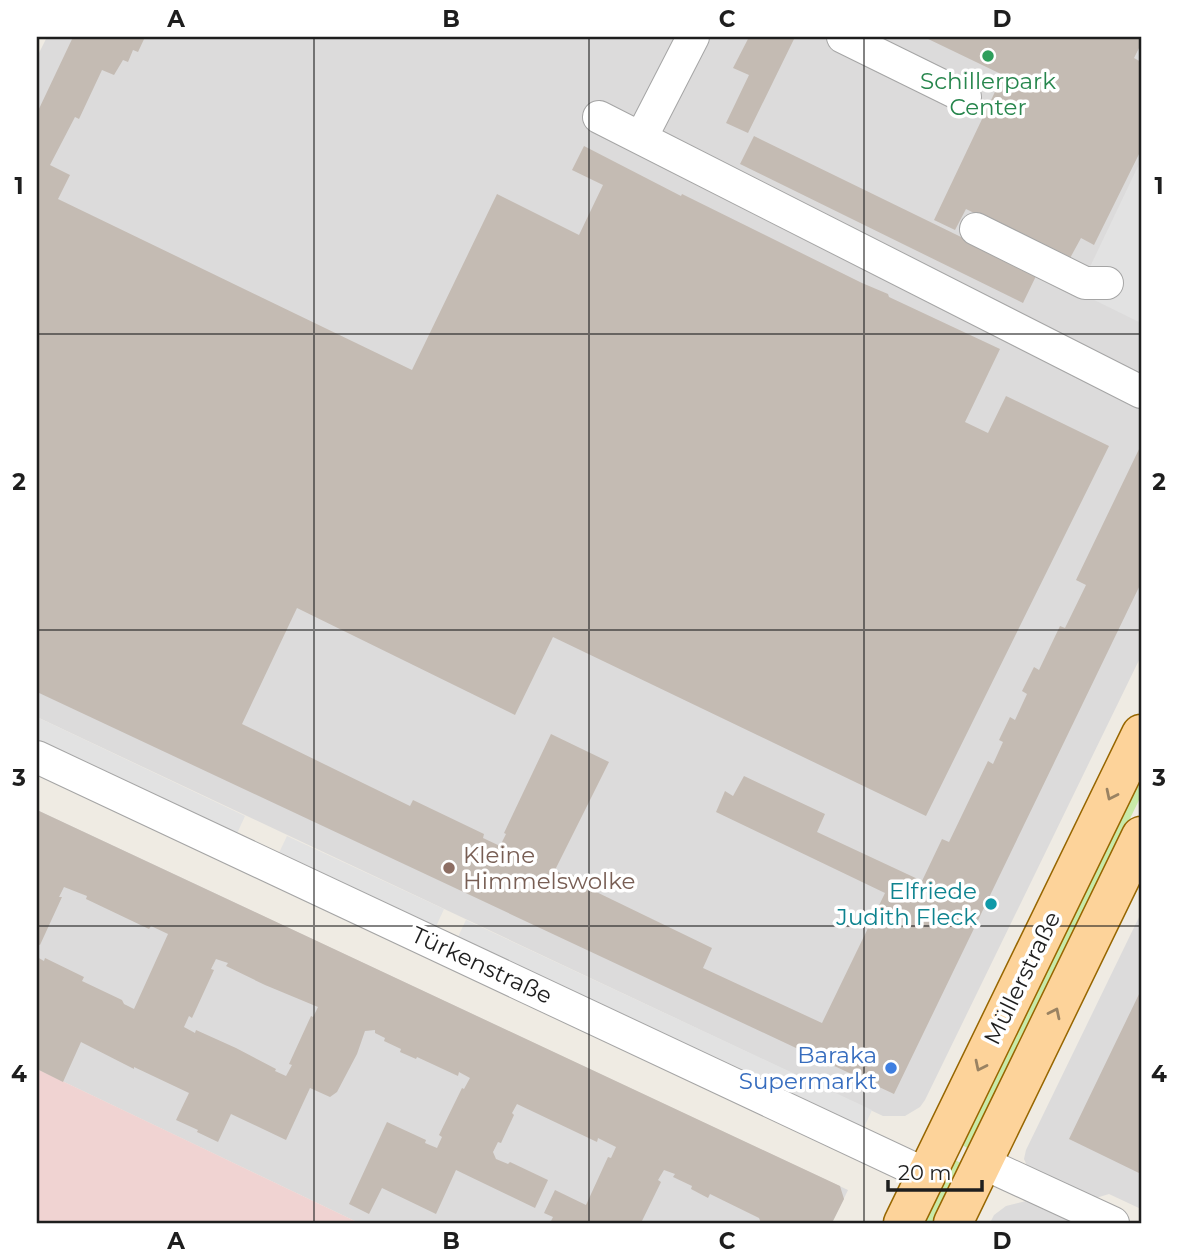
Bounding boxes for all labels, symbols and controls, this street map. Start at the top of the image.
text: A [166,5,185,33]
text: B [442,5,460,33]
text: C [719,5,736,33]
text: D [993,5,1012,33]
marker: Schillerpark Center [980,48,996,64]
place label: Schillerpark Center [920,67,1056,121]
text: 1 [14,172,24,200]
text: 1 [1154,172,1164,200]
text: 2 [12,468,26,496]
text: 2 [1152,468,1166,496]
text: 3 [11,764,26,792]
text: 3 [1151,764,1166,792]
one-way arrow [1106,788,1120,800]
place label: Kleine Himmelswolke [463,841,635,895]
marker: Kleine Himmelswolke [441,860,457,876]
place label: Elfriede Judith Fleck [835,877,977,931]
marker: Elfriede Judith Fleck [983,896,999,912]
street label: Müllerstraße [978,907,1066,1049]
street label: Türkenstraße [407,920,557,1010]
one-way arrow [1047,1008,1061,1020]
place label: Baraka Supermarkt [739,1041,877,1095]
one-way arrow [974,1059,988,1071]
text: 4 [11,1060,27,1088]
marker: Baraka Supermarkt [883,1060,899,1076]
text: 4 [1151,1060,1167,1088]
scale bar [888,1148,982,1192]
text: 20 m [898,1160,952,1185]
text: A [166,1227,185,1255]
text: B [442,1227,460,1255]
text: C [719,1227,736,1255]
text: D [993,1227,1012,1255]

